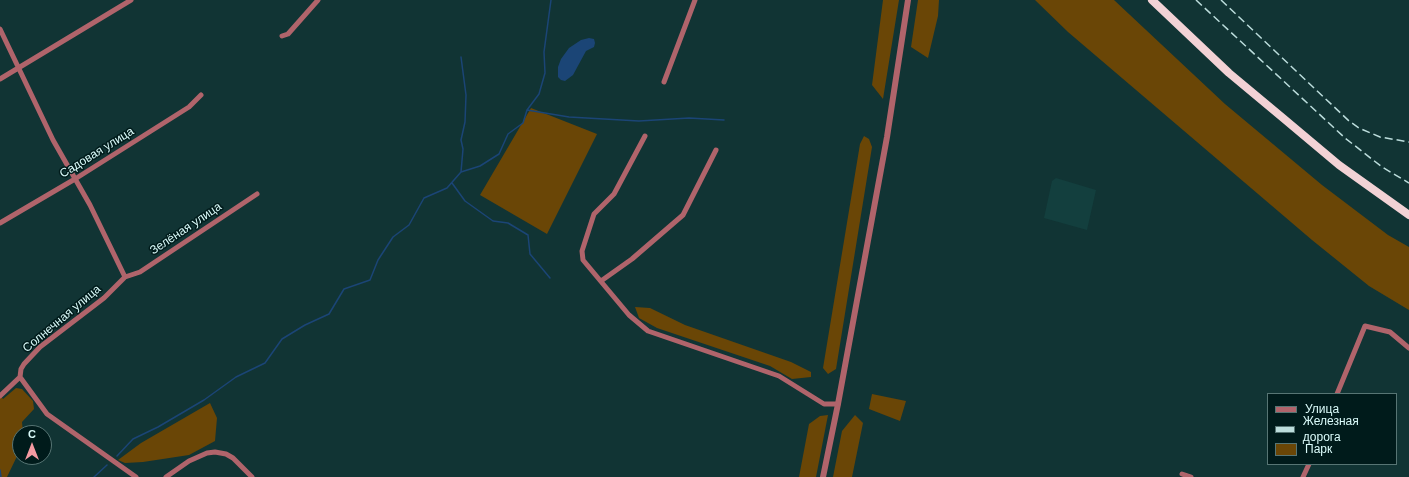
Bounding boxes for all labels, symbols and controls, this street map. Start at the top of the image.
street label: Садовая улица [57,124,137,182]
street label: Зелёная улица [147,200,225,258]
street label: Солнечная улица [20,282,104,356]
legend [1267,393,1397,465]
text: Улица [1305,401,1339,417]
text: Железная дорога [1303,413,1359,445]
north arrow [12,425,52,465]
text: С [28,427,36,441]
text: Парк [1305,441,1332,457]

